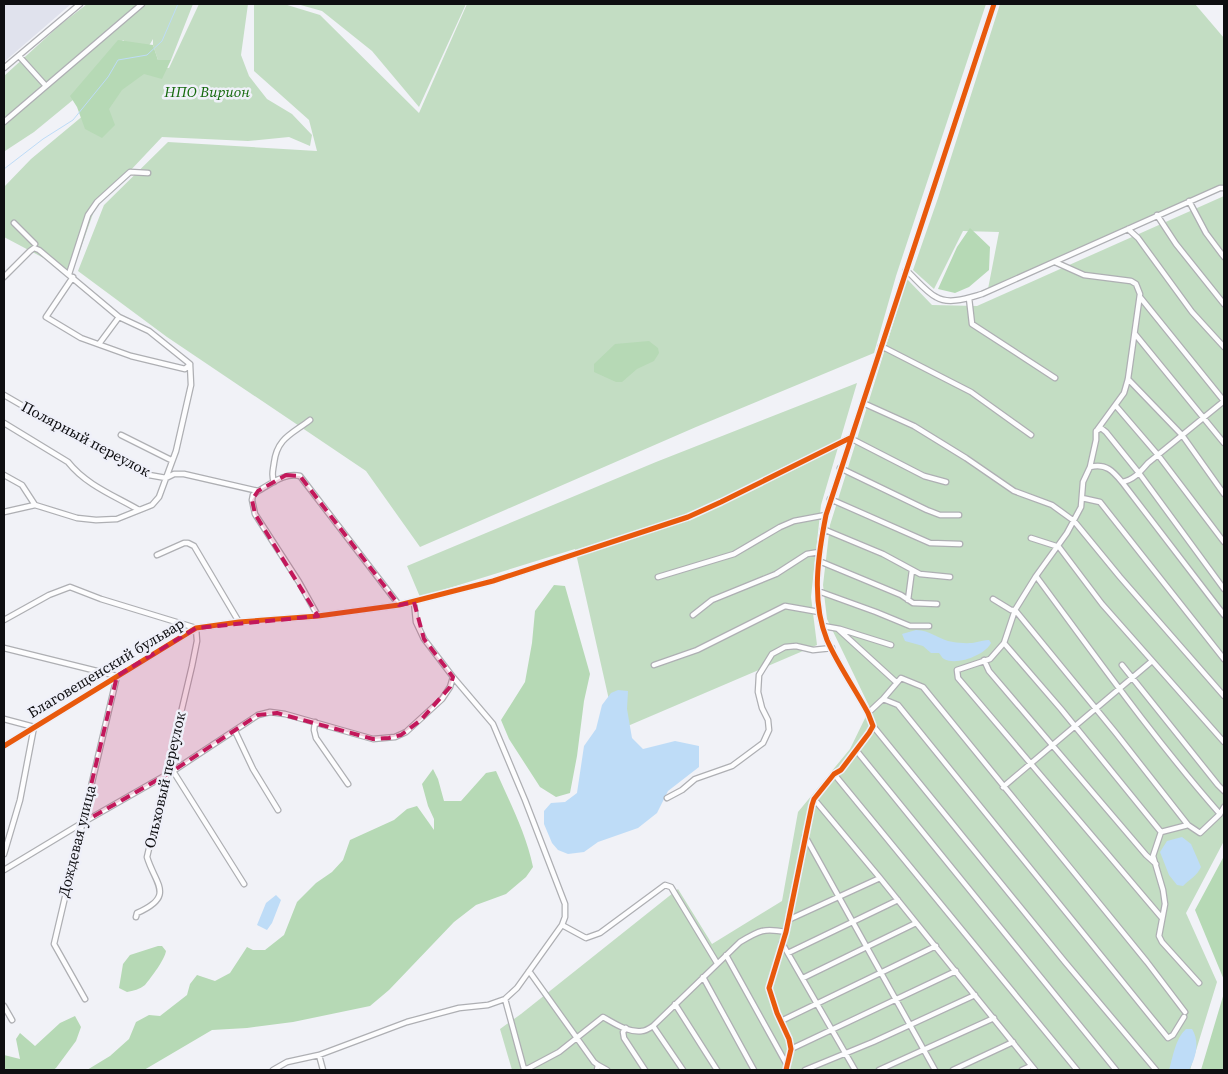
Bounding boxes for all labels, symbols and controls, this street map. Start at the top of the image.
park label: НПО Вирион [163,81,250,102]
street label: Полярный переулок [18,396,155,482]
street label: Благовещенский бульвар [24,612,188,723]
street label: Ольховый переулок [139,709,191,850]
street label: Дождевая улица [52,782,101,899]

